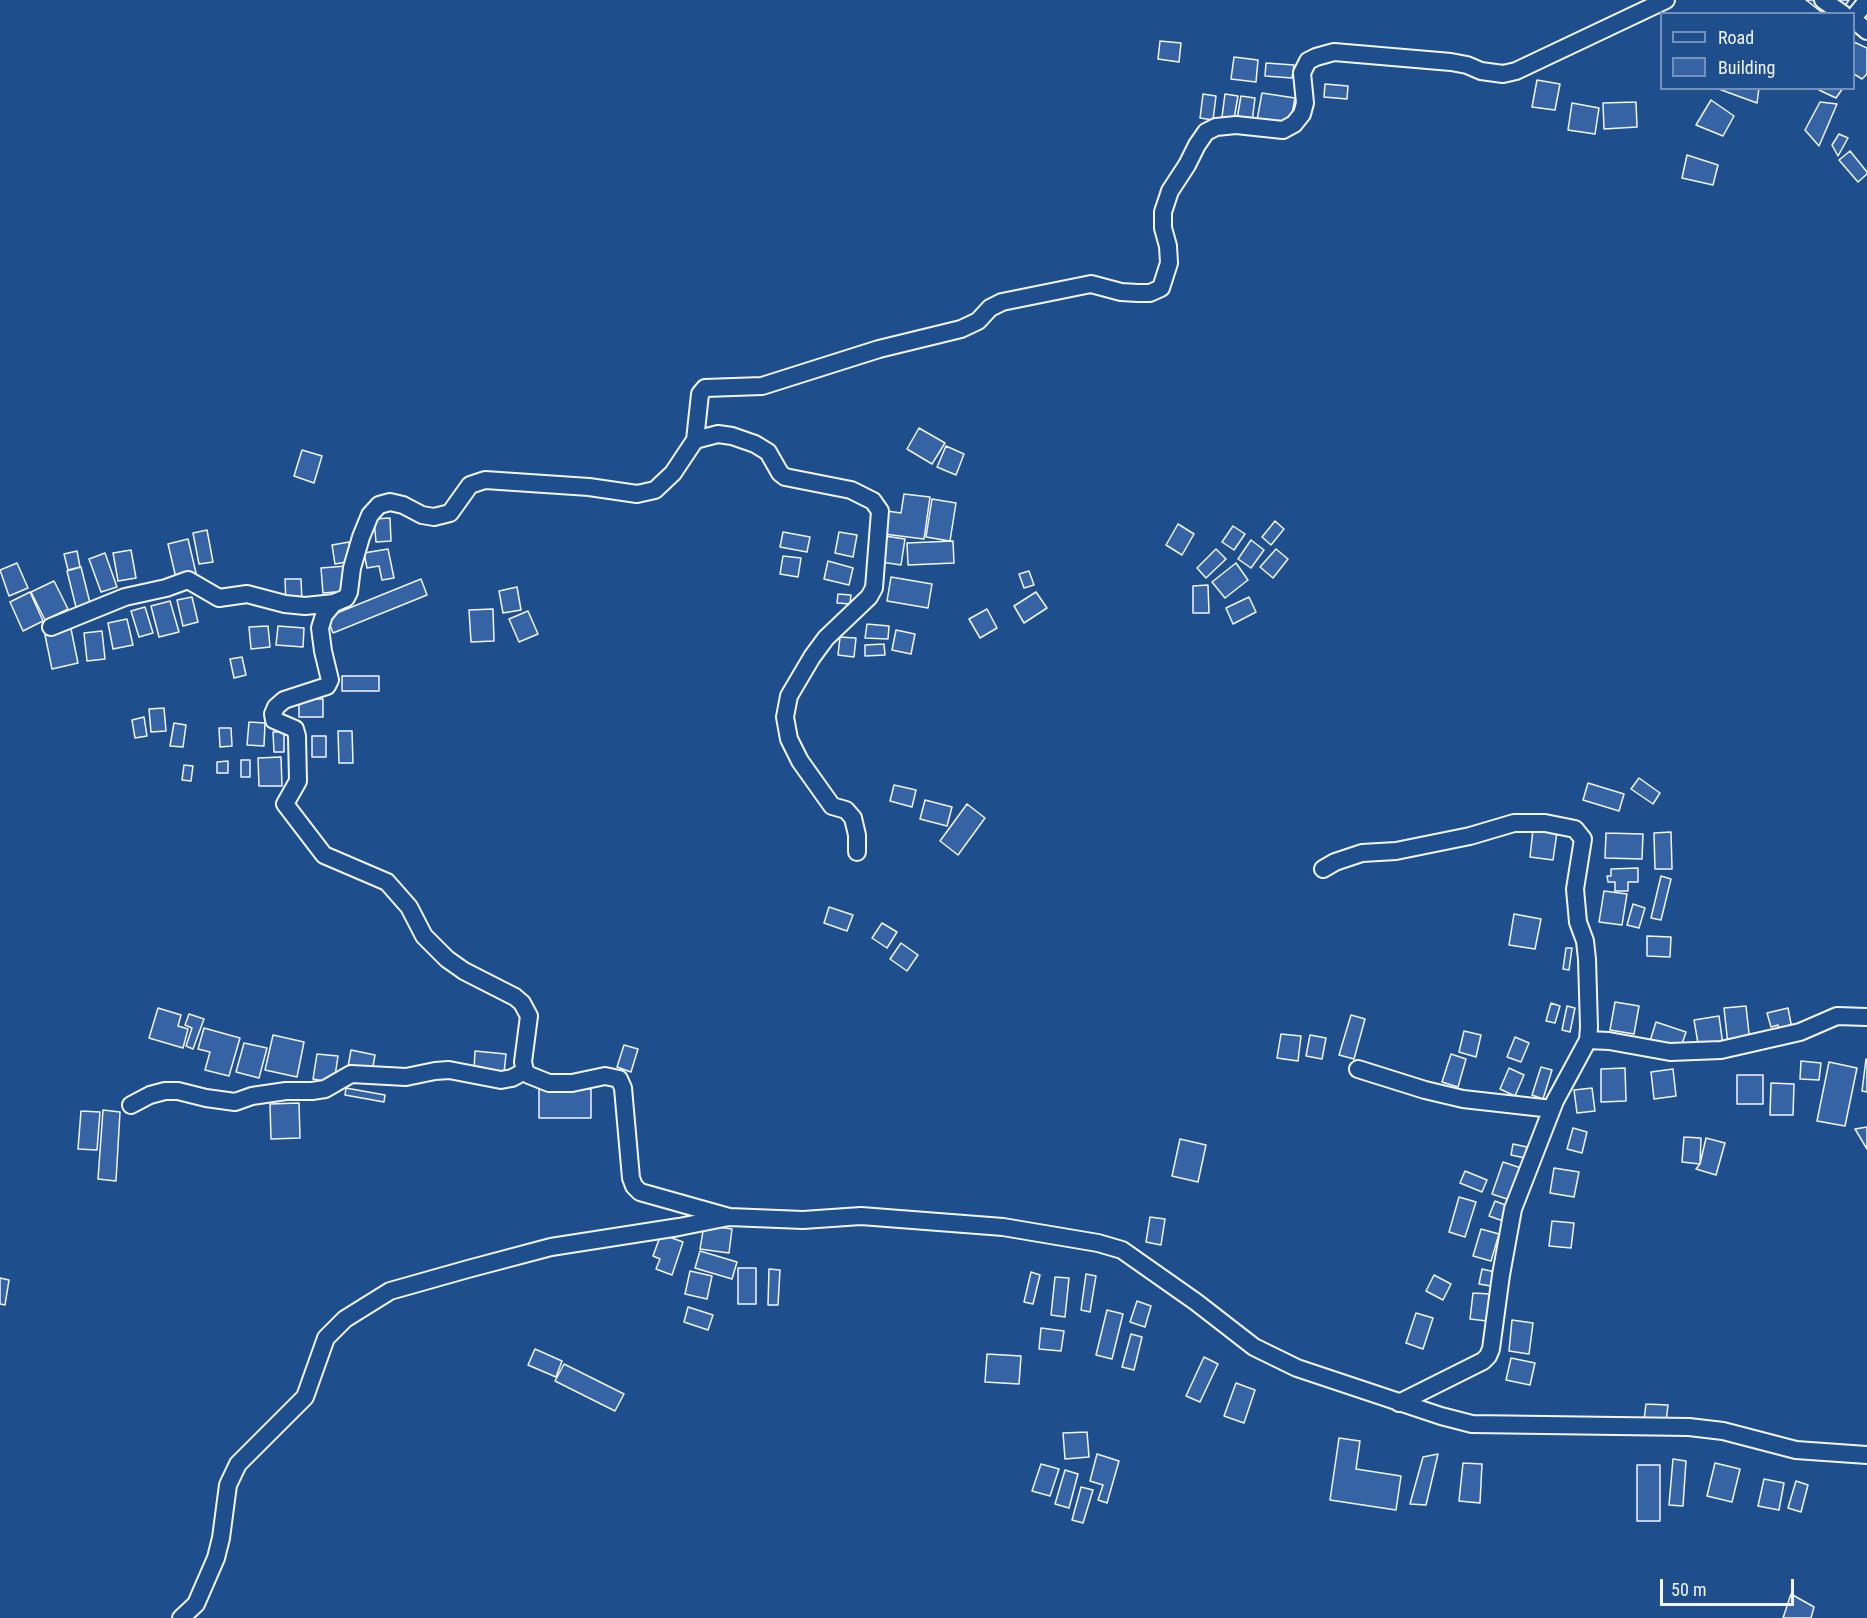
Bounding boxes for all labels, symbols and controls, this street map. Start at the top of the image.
legend [1660,12,1855,90]
text: Road [1718,27,1754,48]
text: Building [1718,57,1775,78]
scale bar [1663,1567,1796,1605]
text: 50 m [1671,1579,1706,1600]

